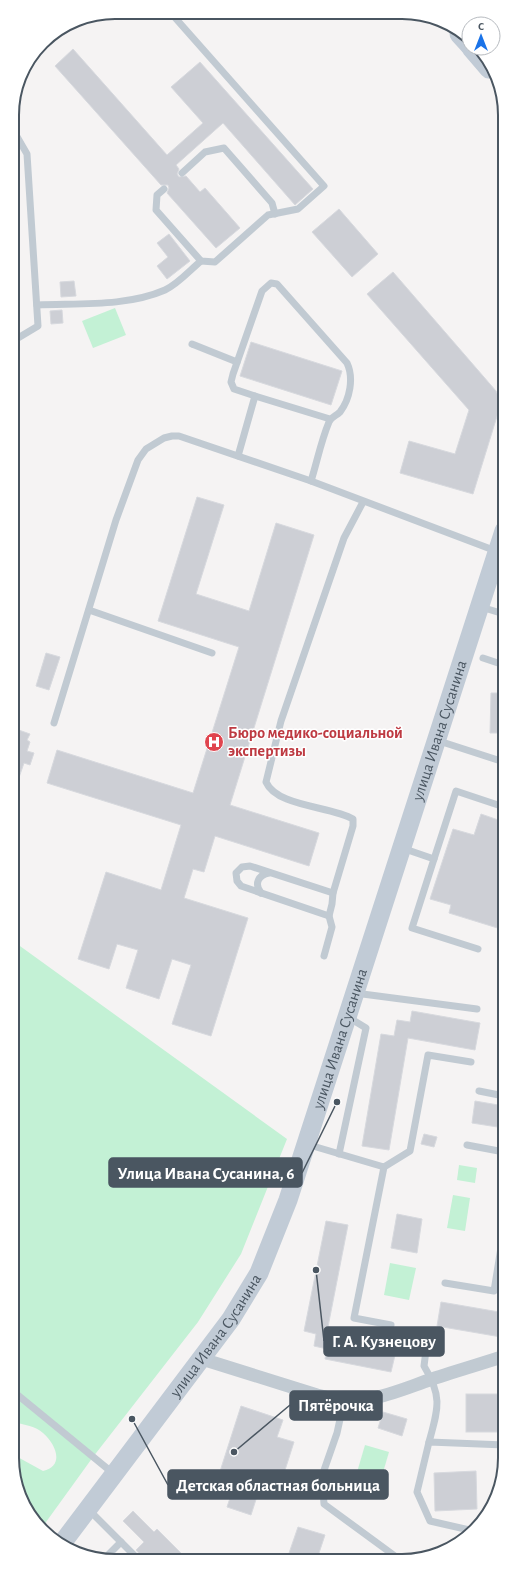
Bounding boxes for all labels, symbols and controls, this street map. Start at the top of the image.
north arrow [461,16,501,56]
text: С [478,21,484,32]
street label: улица Ивана Сусанина [409,658,470,804]
place label: Бюро медико-социальной экспертизы [228,725,403,759]
hospital icon: Бюро медико-социальной экспертизы [203,731,225,753]
street label: улица Ивана Сусанина [310,967,370,1112]
callout: Улица Ивана Сусанина, 6 [109,1158,302,1187]
text: Улица Ивана Сусанина, 6 [118,1165,294,1183]
street label: улица Ивана Сусанина [167,1271,264,1401]
callout: Г. А. Кузнецову [324,1327,444,1356]
text: Г. А. Кузнецову [332,1333,436,1351]
callout: Пятёрочка [290,1391,382,1420]
text: Пятёрочка [298,1397,374,1414]
callout: Детская областная больница [168,1470,388,1499]
text: Детская областная больница [176,1477,380,1494]

